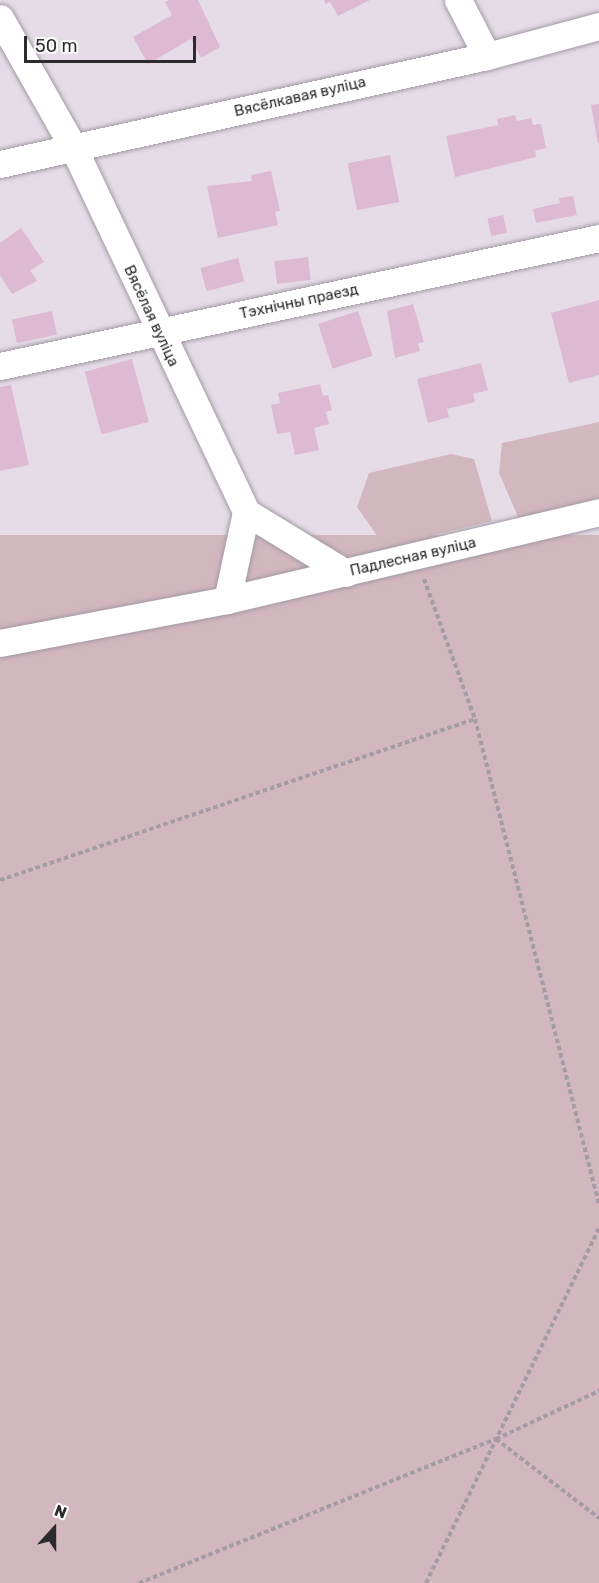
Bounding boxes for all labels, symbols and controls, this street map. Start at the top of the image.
scale bar [27,24,200,62]
text: 50 m [35,35,78,57]
street label: Вясёлкавая вуліца [232,73,368,121]
street label: Вясёлая вуліца [120,262,182,370]
street label: Тэхнічны праезд [238,281,360,323]
street label: Падлесная вуліца [348,534,478,580]
north arrow [24,1499,84,1559]
text: N [52,1501,69,1523]

